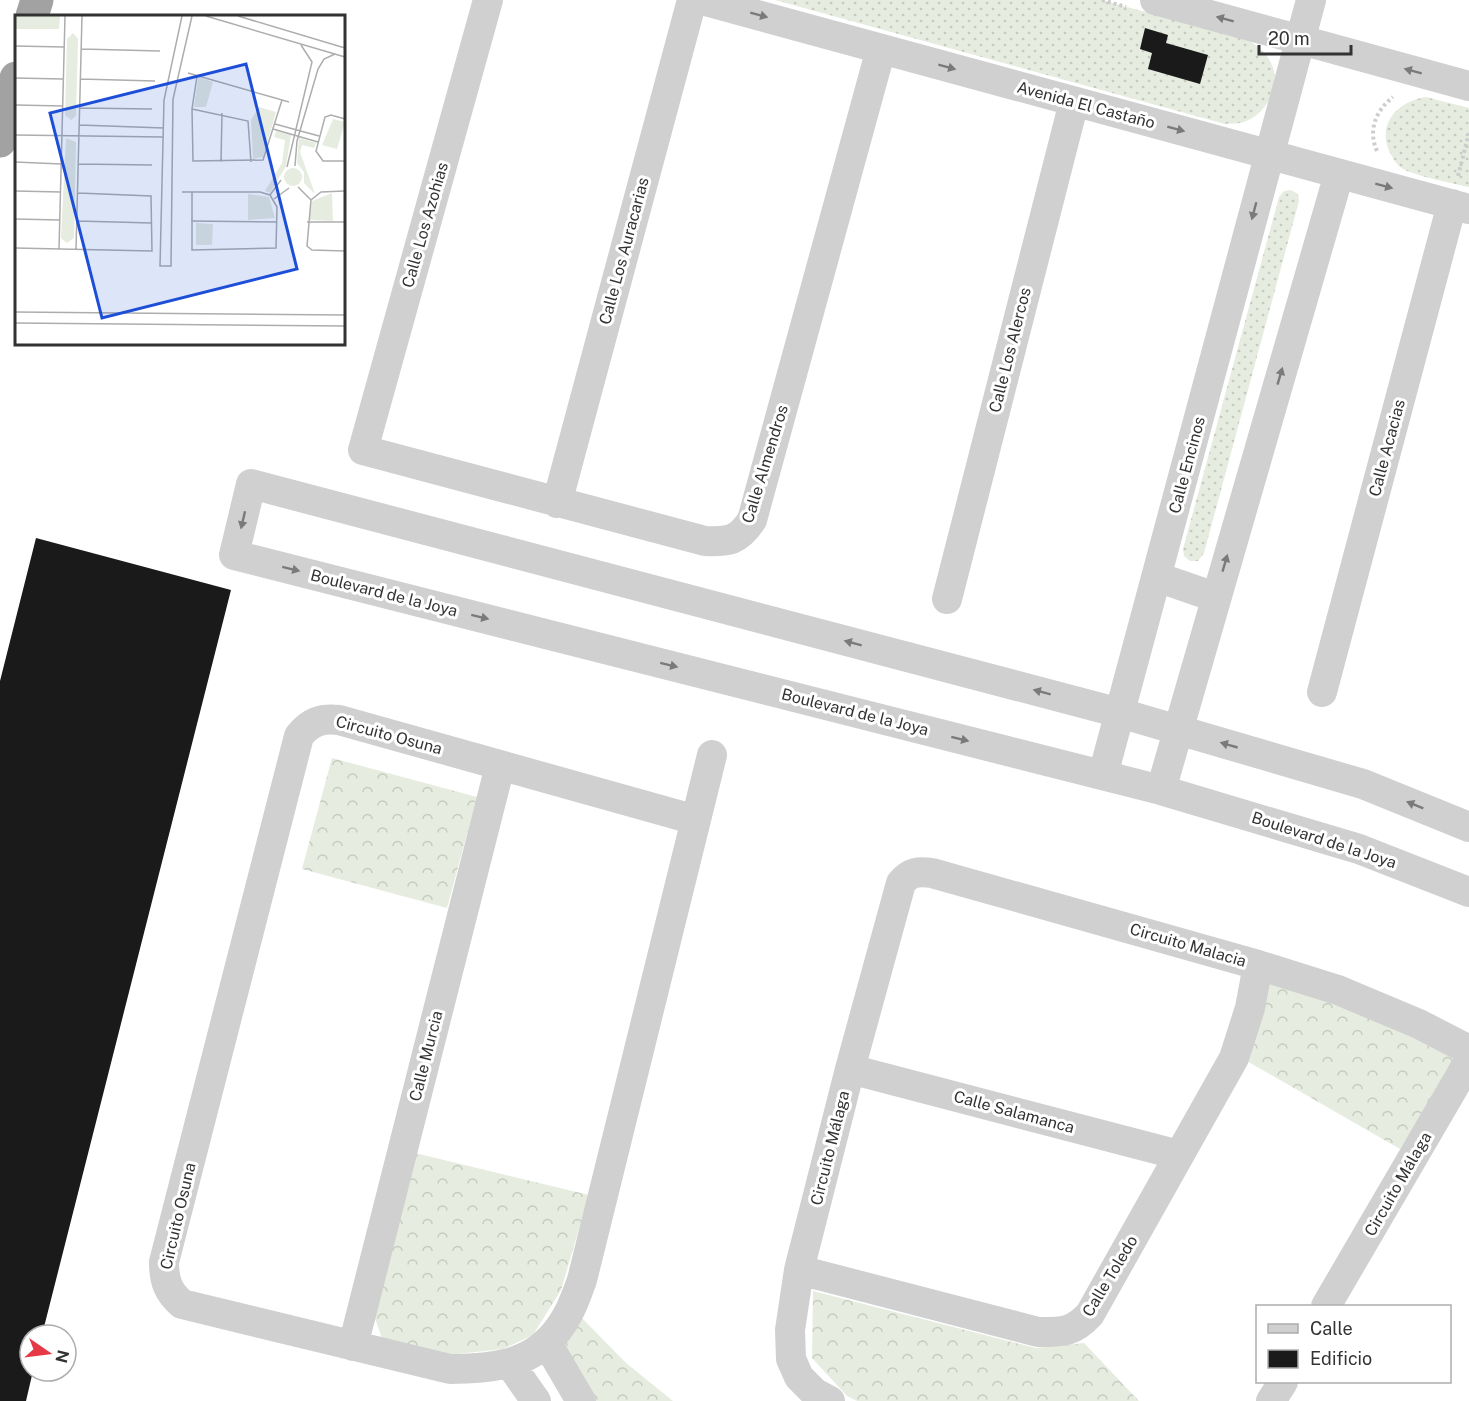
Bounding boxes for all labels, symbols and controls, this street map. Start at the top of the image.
one-way arrow [750,11,768,21]
one-way arrow [1215,14,1233,23]
inset map [15,15,345,345]
scale bar [1259,18,1350,56]
text: 20 m [1268,28,1310,49]
one-way arrow [938,62,956,72]
one-way arrow [1403,65,1422,75]
street label: Avenida El Castaño [1015,77,1157,133]
one-way arrow [1167,125,1185,134]
street label: Calle Los Azohias [398,160,452,290]
street label: Calle Los Auracarias [595,175,653,327]
one-way arrow [1375,182,1393,191]
one-way arrow [1249,202,1259,220]
street label: Calle Los Alercos [985,285,1035,415]
one-way arrow [1276,367,1285,385]
street label: Calle Acacias [1365,397,1409,499]
street label: Calle Almendros [738,403,792,525]
street label: Calle Encinos [1165,414,1209,516]
one-way arrow [237,510,247,529]
one-way arrow [1221,554,1230,572]
one-way arrow [282,565,300,575]
street label: Boulevard de la Joya [308,566,460,620]
one-way arrow [471,613,489,623]
one-way arrow [844,637,862,647]
one-way arrow [660,661,678,671]
street label: Boulevard de la Joya [779,685,931,739]
one-way arrow [1032,687,1051,697]
street label: Circuito Osuna [334,712,444,758]
one-way arrow [951,735,969,744]
one-way arrow [1220,740,1238,749]
one-way arrow [1405,800,1423,810]
street label: Boulevard de la Joya [1249,808,1399,872]
street label: Circuito Malacia [1128,919,1248,971]
street label: Calle Murcia [406,1009,446,1103]
street label: Calle Salamanca [952,1087,1076,1137]
street label: Circuito Málaga [807,1089,853,1207]
street label: Circuito Málaga [1360,1128,1436,1240]
street label: Circuito Osuna [156,1161,200,1271]
street label: Calle Toledo [1078,1232,1142,1320]
legend [1256,1305,1451,1383]
text: Calle [1310,1318,1353,1339]
north arrow [18,1323,78,1383]
text: N [51,1348,73,1365]
text: Edificio [1310,1348,1372,1369]

